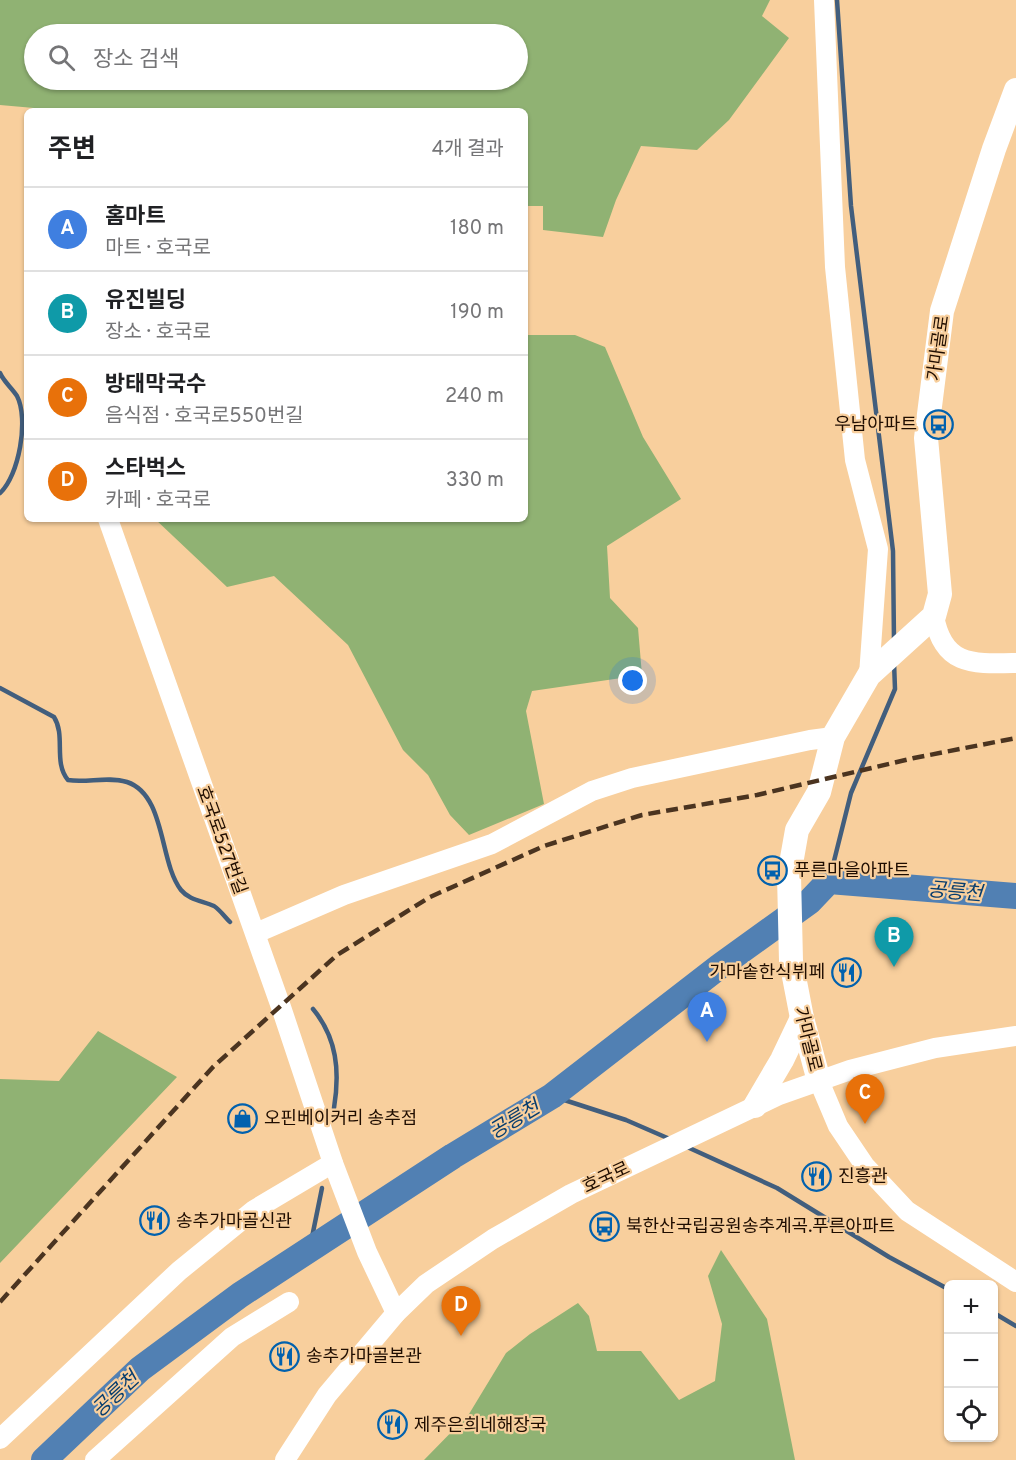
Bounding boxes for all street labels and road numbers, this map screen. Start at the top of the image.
street label: 가마골로 [923,314,955,383]
street label: 호국로527번길 [190,783,251,898]
street label: 가마골로 [787,1004,826,1074]
street label: 호국로 [579,1157,634,1199]

